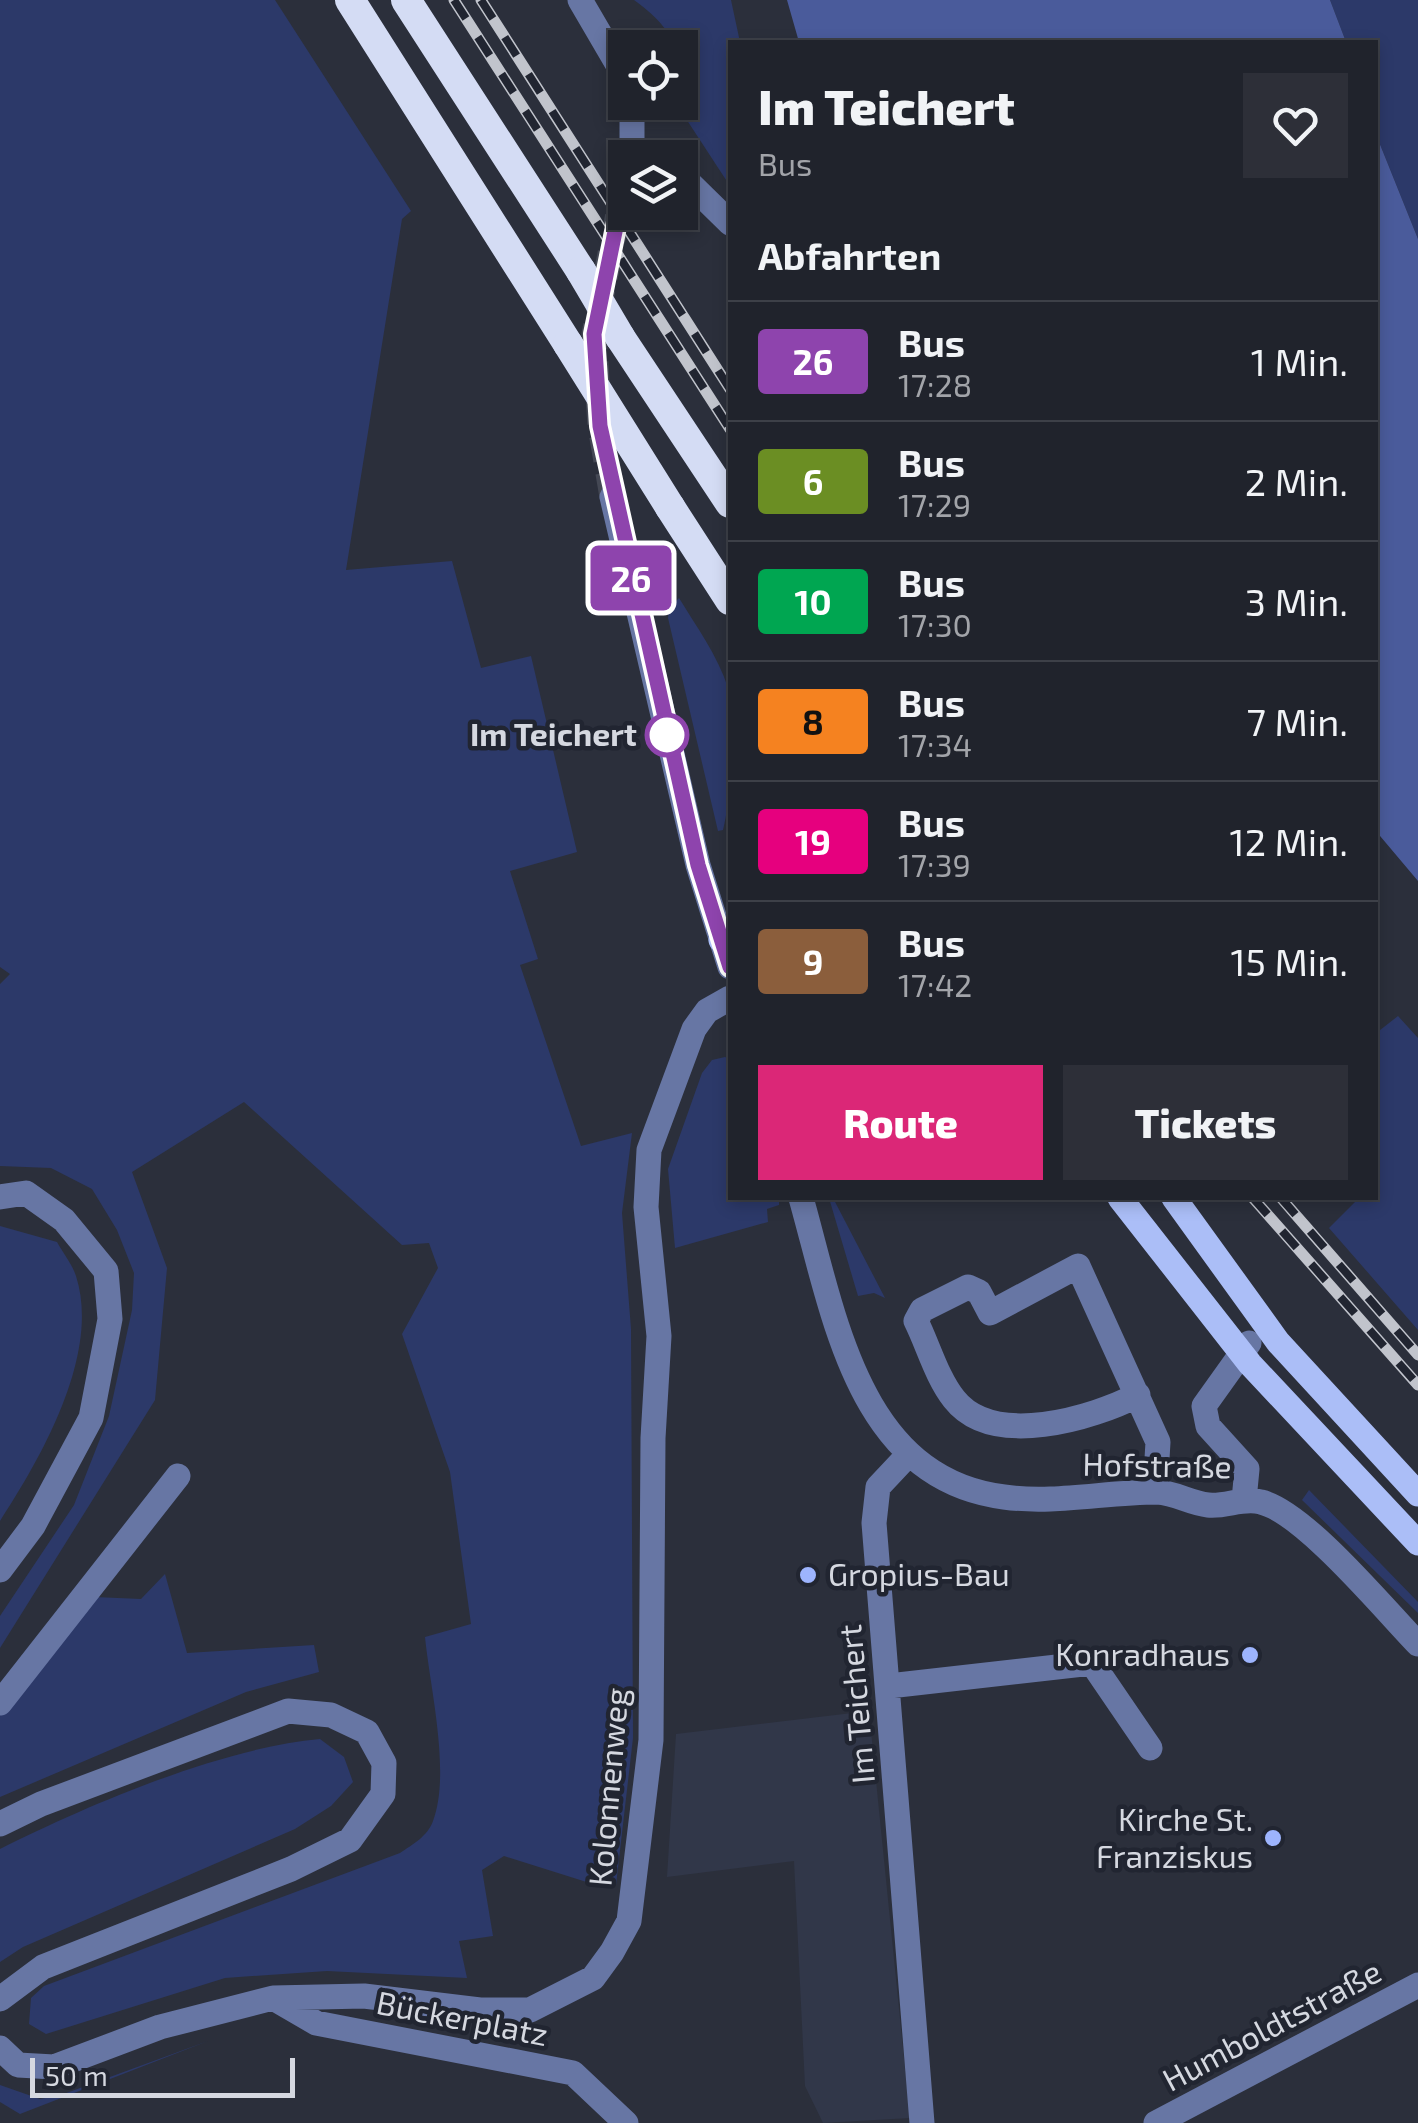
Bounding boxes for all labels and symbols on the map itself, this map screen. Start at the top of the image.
line badge: 26 [586,546,676,610]
place label: Im Teichert [470,714,637,752]
marker: Im Teichert [646,714,688,756]
street label: Hofstraße [1082,1444,1232,1484]
place label: Gropius-Bau [828,1554,1010,1592]
marker: Gropius-Bau [797,1564,819,1586]
street label: Im Teichert [829,1623,881,1785]
place label: Konradhaus [1055,1634,1230,1672]
marker: Konradhaus [1239,1644,1261,1666]
street label: Kolonnenweg [579,1686,635,1887]
place label: Kirche St. Franziskus [1096,1799,1253,1874]
marker: Kirche St. Franziskus [1262,1827,1284,1849]
street label: Humboldtstraße [1155,1951,1387,2098]
street label: Bückerplatz [374,1982,551,2052]
scale bar [30,2053,295,2098]

